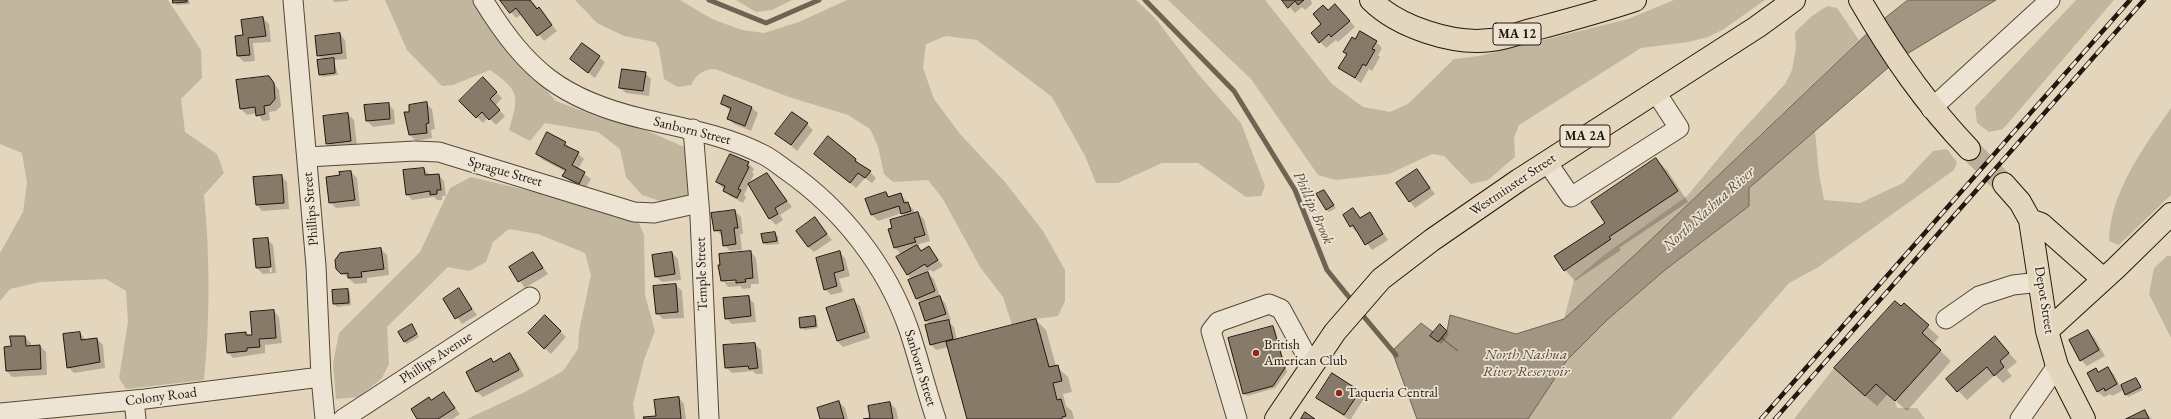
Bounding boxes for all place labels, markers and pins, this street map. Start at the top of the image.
place label: British American Club [1264,337,1347,370]
marker: British American Club [1251,348,1261,358]
place label: Taqueria Central [1347,385,1438,401]
marker: Taqueria Central [1334,388,1344,398]

